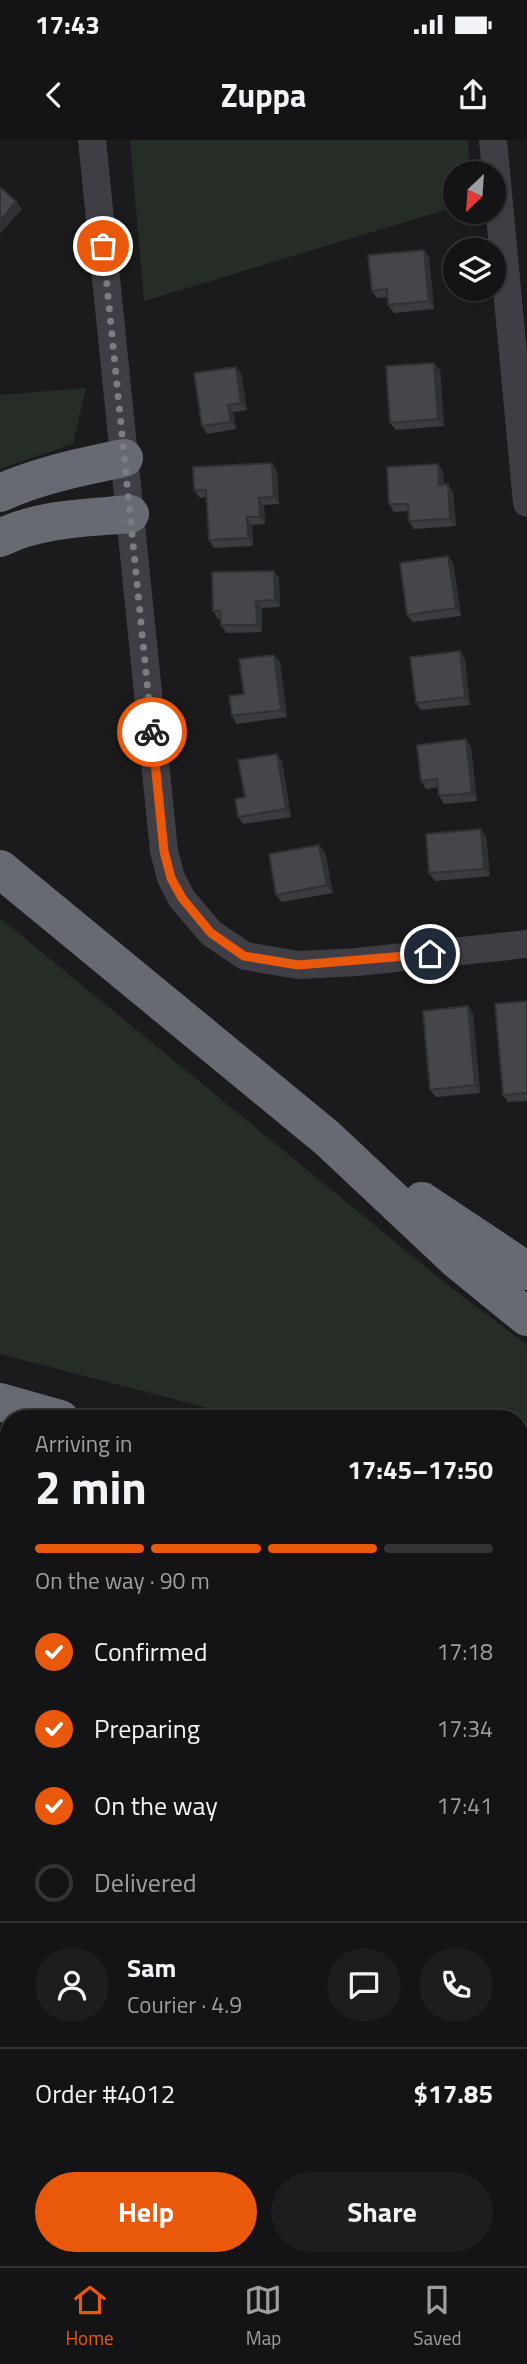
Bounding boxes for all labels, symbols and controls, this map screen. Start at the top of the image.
text: 17:43 [35,5,100,44]
text: Zuppa [221,71,306,119]
icon: back [35,76,73,114]
icon: share [454,76,492,114]
north arrow [443,161,506,224]
map controls [443,161,506,301]
pin [73,216,133,276]
icon: bag [84,227,122,265]
button: layers [443,238,506,301]
courier [117,697,187,767]
icon: bike [133,713,171,751]
pin [400,924,460,984]
icon: home [411,935,449,973]
text: Arriving in [35,1426,132,1461]
text: 17:45–17:50 [347,1450,493,1489]
text: 2 min [35,1452,147,1522]
text: On the way · 90 m [35,1563,210,1598]
text: Confirmed [94,1632,208,1671]
icon: check [35,1633,73,1671]
text: 17:18 [436,1634,493,1669]
text: Preparing [94,1709,200,1748]
icon: check [35,1710,73,1748]
text: 17:34 [436,1711,493,1746]
text: On the way [94,1786,218,1825]
icon: check [35,1787,73,1825]
text: 17:41 [436,1788,493,1823]
text: Delivered [94,1863,197,1902]
button: person [35,1948,109,2022]
text: Sam [127,1948,176,1987]
button: chat [327,1948,401,2022]
button: phone [419,1948,493,2022]
text: Courier · 4.9 [127,1987,242,2022]
text: Order #4012 [35,2074,175,2113]
text: $17.85 [414,2074,493,2113]
button: Help [35,2172,257,2252]
button: Share [271,2172,493,2252]
tab: Home [65,2281,114,2352]
tab: Map [244,2281,282,2352]
tab: Saved [413,2281,462,2352]

